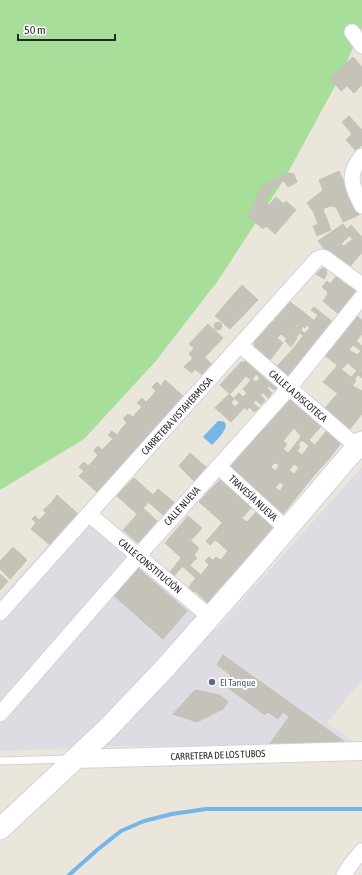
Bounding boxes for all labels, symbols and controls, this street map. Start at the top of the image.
scale bar [18,16,115,42]
text: 50 m [24,23,46,37]
street label: CALLE LA DISCOTECA [267,368,329,424]
street label: CARRETERA VISTAHERMOSA [139,375,215,457]
street label: TRAVESÍA NUEVA [227,473,279,523]
street label: CALLE NUEVA [162,484,202,528]
street label: CALLE CONSTITUCIÓN [116,536,184,596]
marker: El Tanque [207,677,217,687]
place label: El Tanque [220,677,256,688]
street label: CARRETERA DE LOS TUBOS [170,748,266,762]

